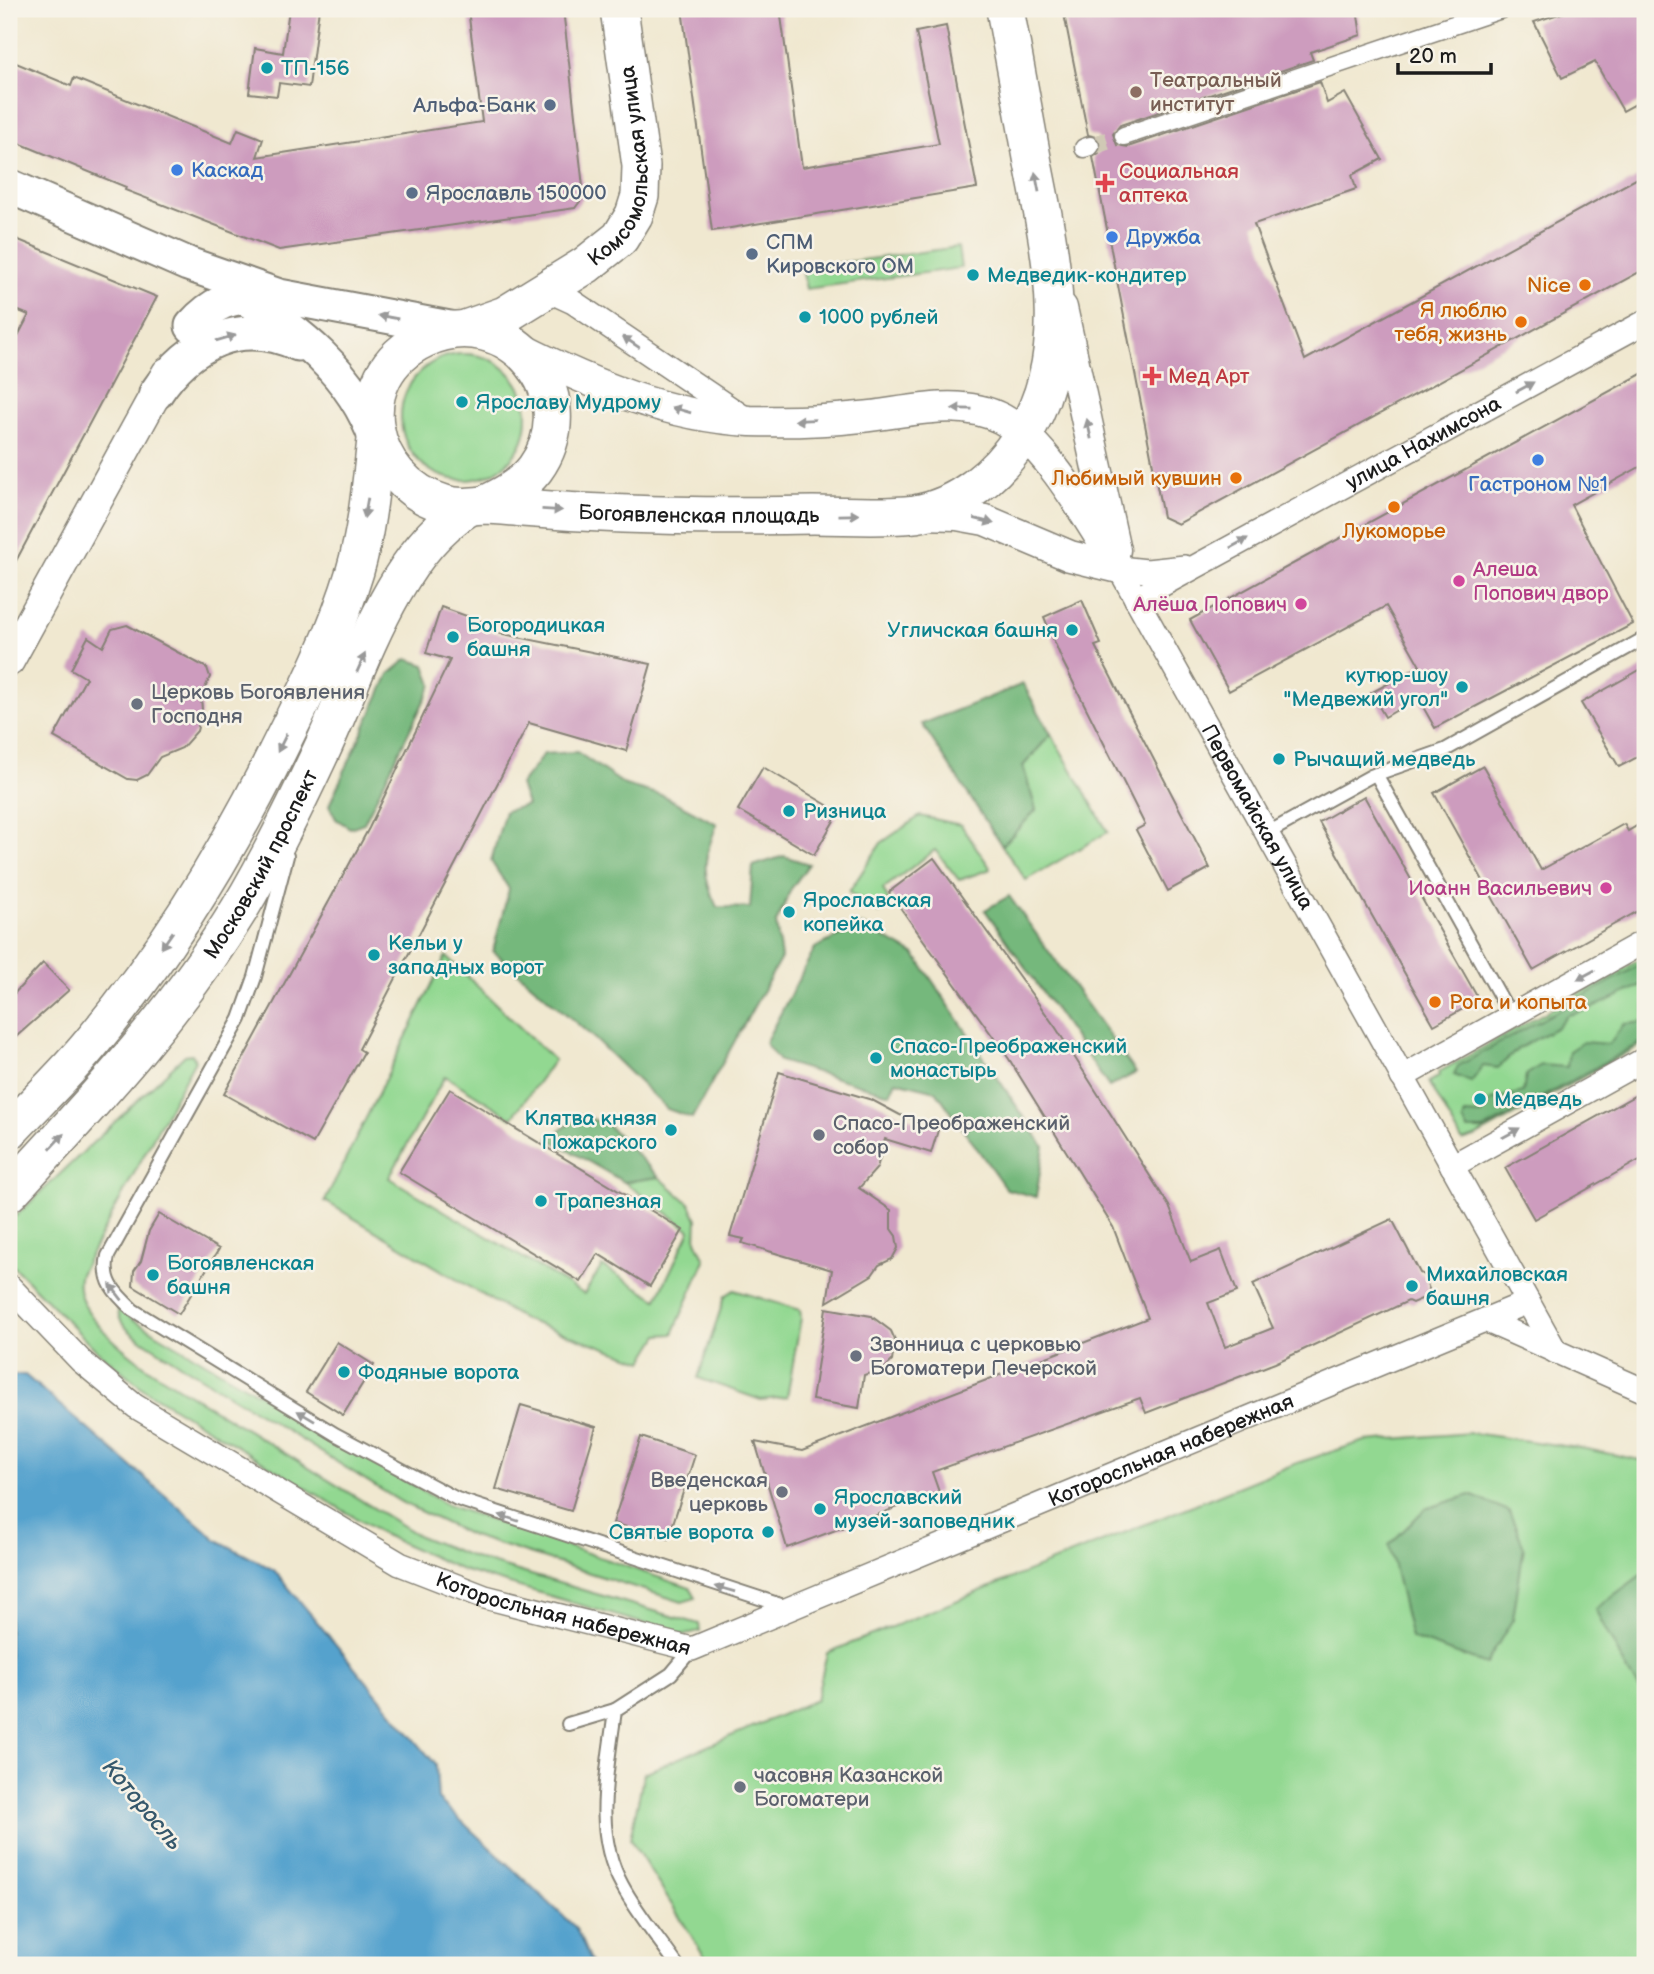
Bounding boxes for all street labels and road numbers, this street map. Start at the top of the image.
street label: Комсомольская улица [583,64,654,271]
street label: улица Нахимсона [1341,390,1505,495]
street label: Богоявленская площадь [578,499,820,528]
street label: Первомайская улица [1196,720,1320,915]
street label: Московский проспект [198,765,323,964]
street label: Которосльная набережная [1045,1388,1297,1512]
street label: Которосльная набережная [432,1567,693,1661]

